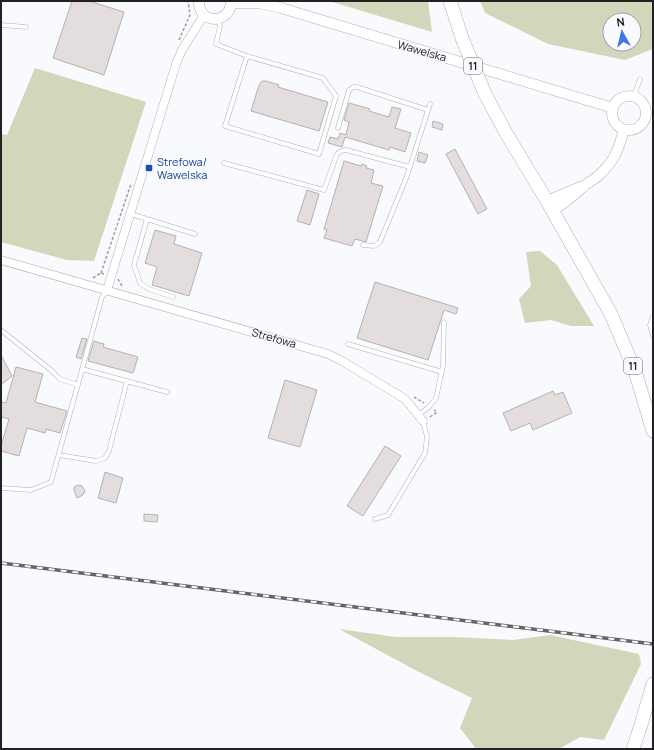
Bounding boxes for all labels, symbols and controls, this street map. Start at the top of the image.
north arrow [602,12,642,52]
text: N [616,14,626,30]
street label: Wawelska [396,36,448,65]
road number: 11 [464,58,482,74]
place label: Strefowa/ Wawelska [157,154,207,182]
marker: Strefowa/ Wawelska [144,163,154,173]
street label: Strefowa [250,324,298,351]
road number: 11 [624,358,642,374]

